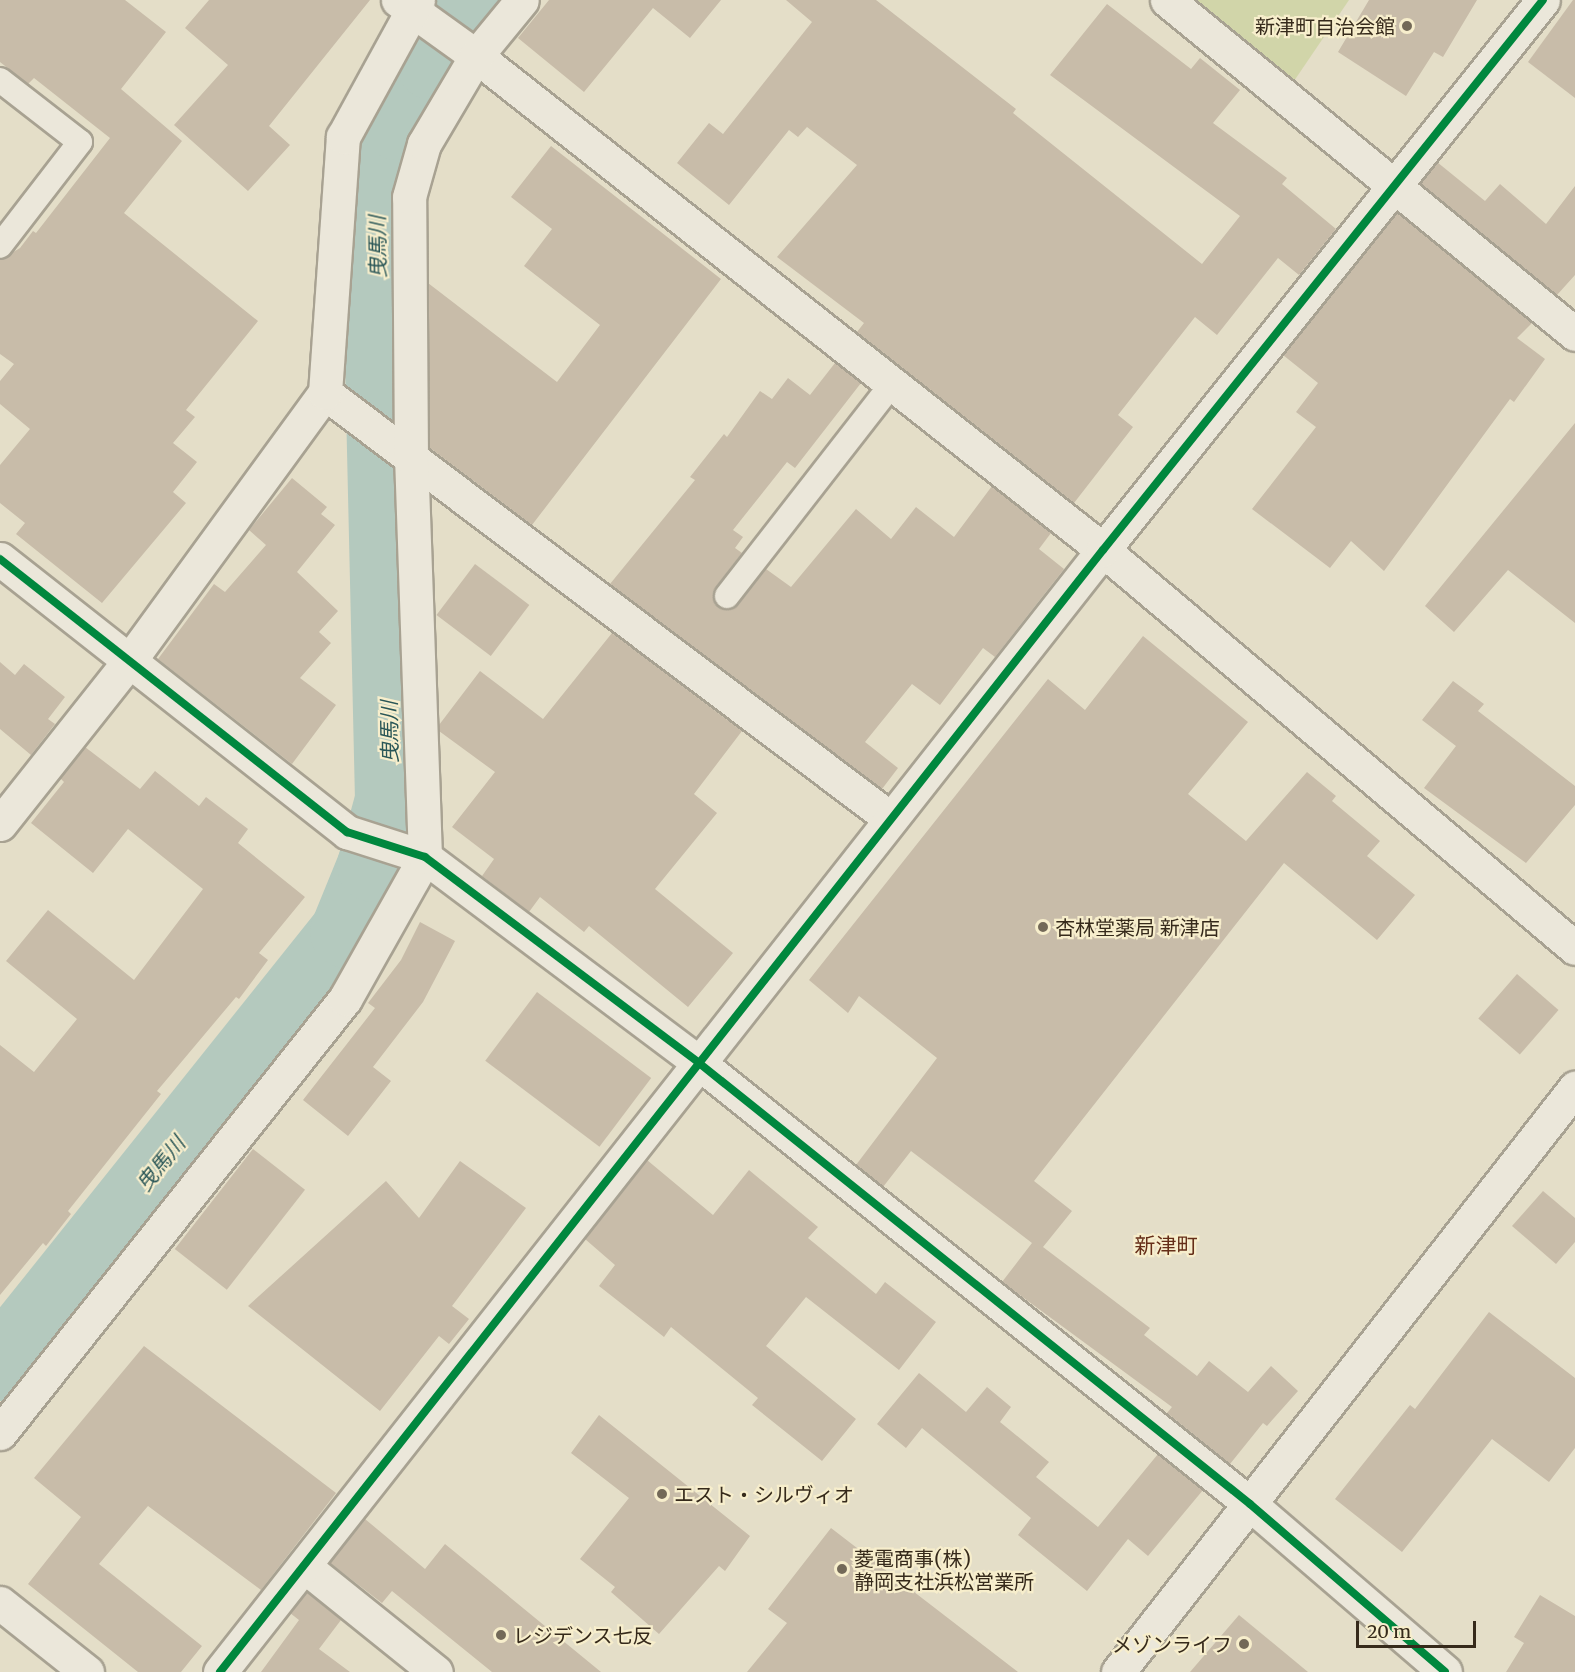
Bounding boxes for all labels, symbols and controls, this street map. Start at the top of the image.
place label: 新津町自治会館 [1255,14,1395,38]
marker: 新津町自治会館 [1400,19,1414,33]
water label: 曳馬川 [365,215,391,279]
water label: 曳馬川 [377,700,403,764]
place label: 杏林堂薬局 新津店 [1055,915,1220,939]
marker: 杏林堂薬局 新津店 [1036,920,1050,934]
water label: 曳馬川 [131,1132,191,1196]
district label: 新津町 [1135,1233,1197,1259]
place label: エスト・シルヴィオ [674,1482,854,1506]
marker: エスト・シルヴィオ [655,1487,669,1501]
place label: 菱電商事(株) 静岡支社浜松営業所 [854,1546,1034,1593]
marker: 菱電商事(株) 静岡支社浜松営業所 [835,1562,849,1576]
scale bar [1359,1609,1479,1647]
text: 20 m [1367,1620,1411,1643]
place label: レジデンス七反 [513,1623,653,1647]
marker: レジデンス七反 [494,1628,508,1642]
place label: メゾンライフ [1112,1632,1232,1656]
marker: メゾンライフ [1237,1637,1251,1651]

